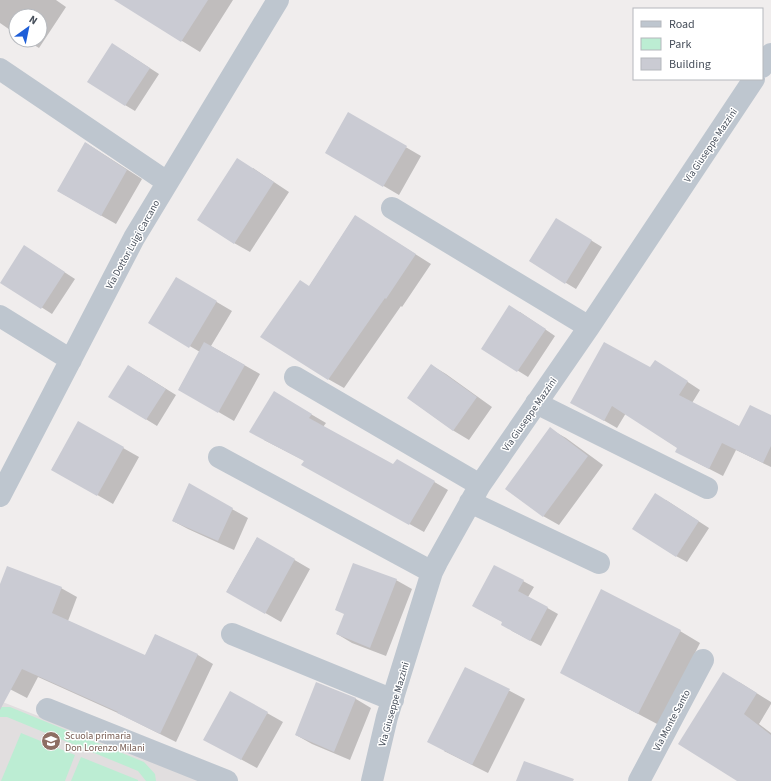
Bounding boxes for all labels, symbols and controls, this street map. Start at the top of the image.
north arrow [8,8,48,48]
legend [633,8,763,80]
text: N [26,12,40,28]
text: Road [669,16,695,33]
text: Park [669,36,691,53]
text: Building [669,56,711,73]
street label: Via Giuseppe Mazzini [681,106,741,186]
street label: Via Dottor Luigi Carcano [103,197,163,292]
street label: Via Giuseppe Mazzini [499,375,561,454]
street label: Via Giuseppe Mazzini [375,660,413,748]
street label: Via Monte Santo [650,687,694,754]
place label: Scuola primaria Don Lorenzo Milani [65,729,145,755]
school or university icon: Scuola primaria Don Lorenzo Milani [40,730,62,752]

